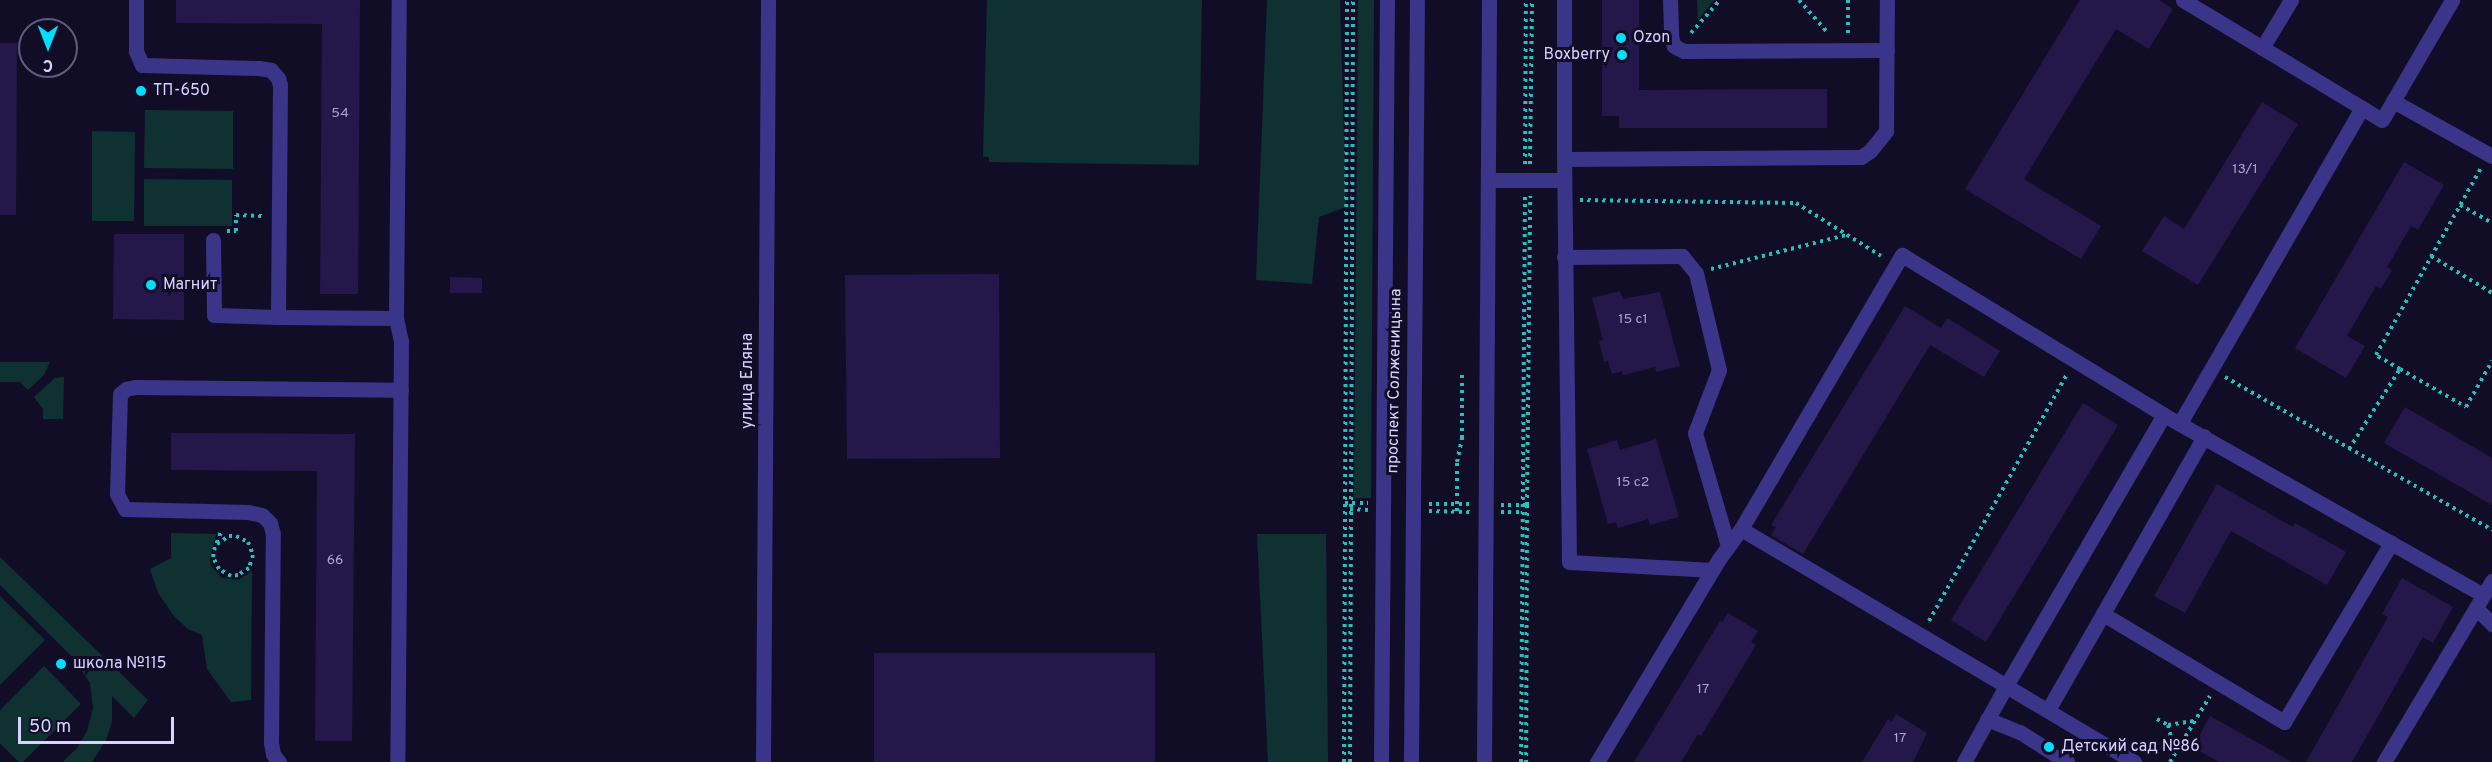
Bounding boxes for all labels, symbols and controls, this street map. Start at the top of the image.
north arrow [18,18,78,78]
place label: Ozon [1633,28,1670,48]
marker: Ozon [1614,31,1628,45]
place label: Boxberry [1544,45,1610,65]
marker: Boxberry [1615,48,1629,62]
text: С [43,54,53,74]
place label: ТП-650 [153,81,210,101]
marker: ТП-650 [134,84,148,98]
house number: 54 [331,106,349,122]
house number: 13/1 [2232,162,2258,178]
place label: Магнит [163,275,217,295]
marker: Магнит [144,278,158,292]
street label: проспект Солженицына [1384,288,1406,474]
house number: 15 с1 [1618,312,1648,328]
street label: улица Еляна [738,333,758,429]
house number: 15 с2 [1617,475,1649,491]
house number: 66 [327,553,343,569]
place label: школа №115 [73,654,167,674]
marker: школа №115 [54,657,68,671]
house number: 17 [1697,682,1709,698]
scale bar [21,705,177,743]
text: 50 m [29,716,71,739]
house number: 17 [1894,731,1906,747]
place label: Детский сад №86 [2061,737,2200,757]
marker: Детский сад №86 [2042,740,2056,754]

